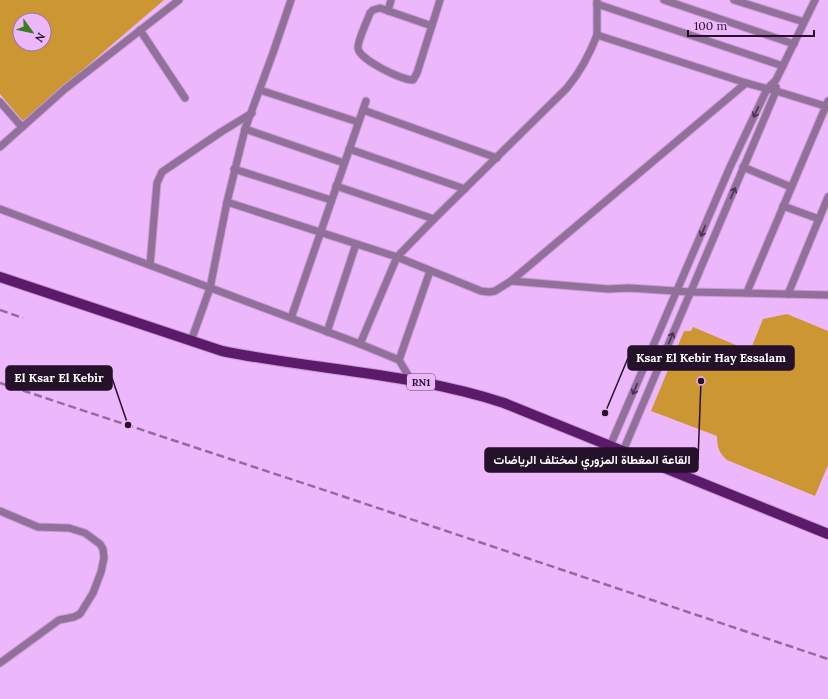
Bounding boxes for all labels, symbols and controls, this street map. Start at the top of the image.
north arrow [12,12,52,52]
scale bar [688,12,814,38]
text: 100 m [694,18,727,33]
text: N [32,30,49,45]
one-way arrow [752,106,759,118]
one-way arrow [729,187,737,199]
one-way arrow [698,225,706,237]
one-way arrow [668,333,675,345]
callout: Ksar El Kebir Hay Essalam [628,346,794,370]
text: Ksar El Kebir Hay Essalam [636,350,786,365]
callout: El Ksar El Kebir [6,366,112,390]
text: El Ksar El Kebir [14,370,104,385]
road number: RN1 [407,374,435,390]
one-way arrow [631,383,638,395]
callout: القاعة المغطاة المزوري لمختلف الرياضات [485,448,698,472]
text: القاعة المغطاة المزوري لمختلف الرياضات [493,452,691,470]

